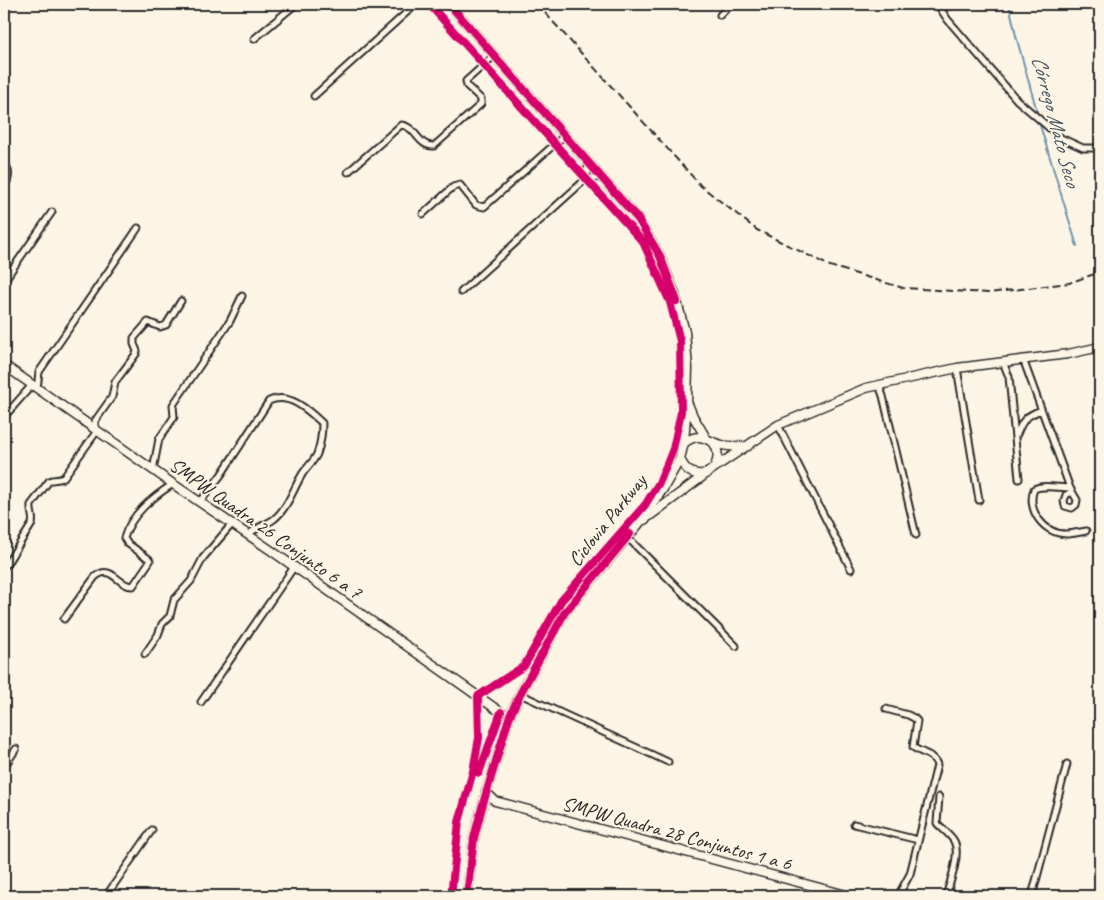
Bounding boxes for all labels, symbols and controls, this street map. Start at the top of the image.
water label: Córrego Mato Seco [1026,53,1087,192]
street label: SMPW Quadra 26 Conjunto 6 a 7 [164,452,368,605]
street label: Ciclovia Parkway [563,468,653,571]
street label: SMPW Quadra 28 Conjuntos 1 a 6 [559,791,795,876]

